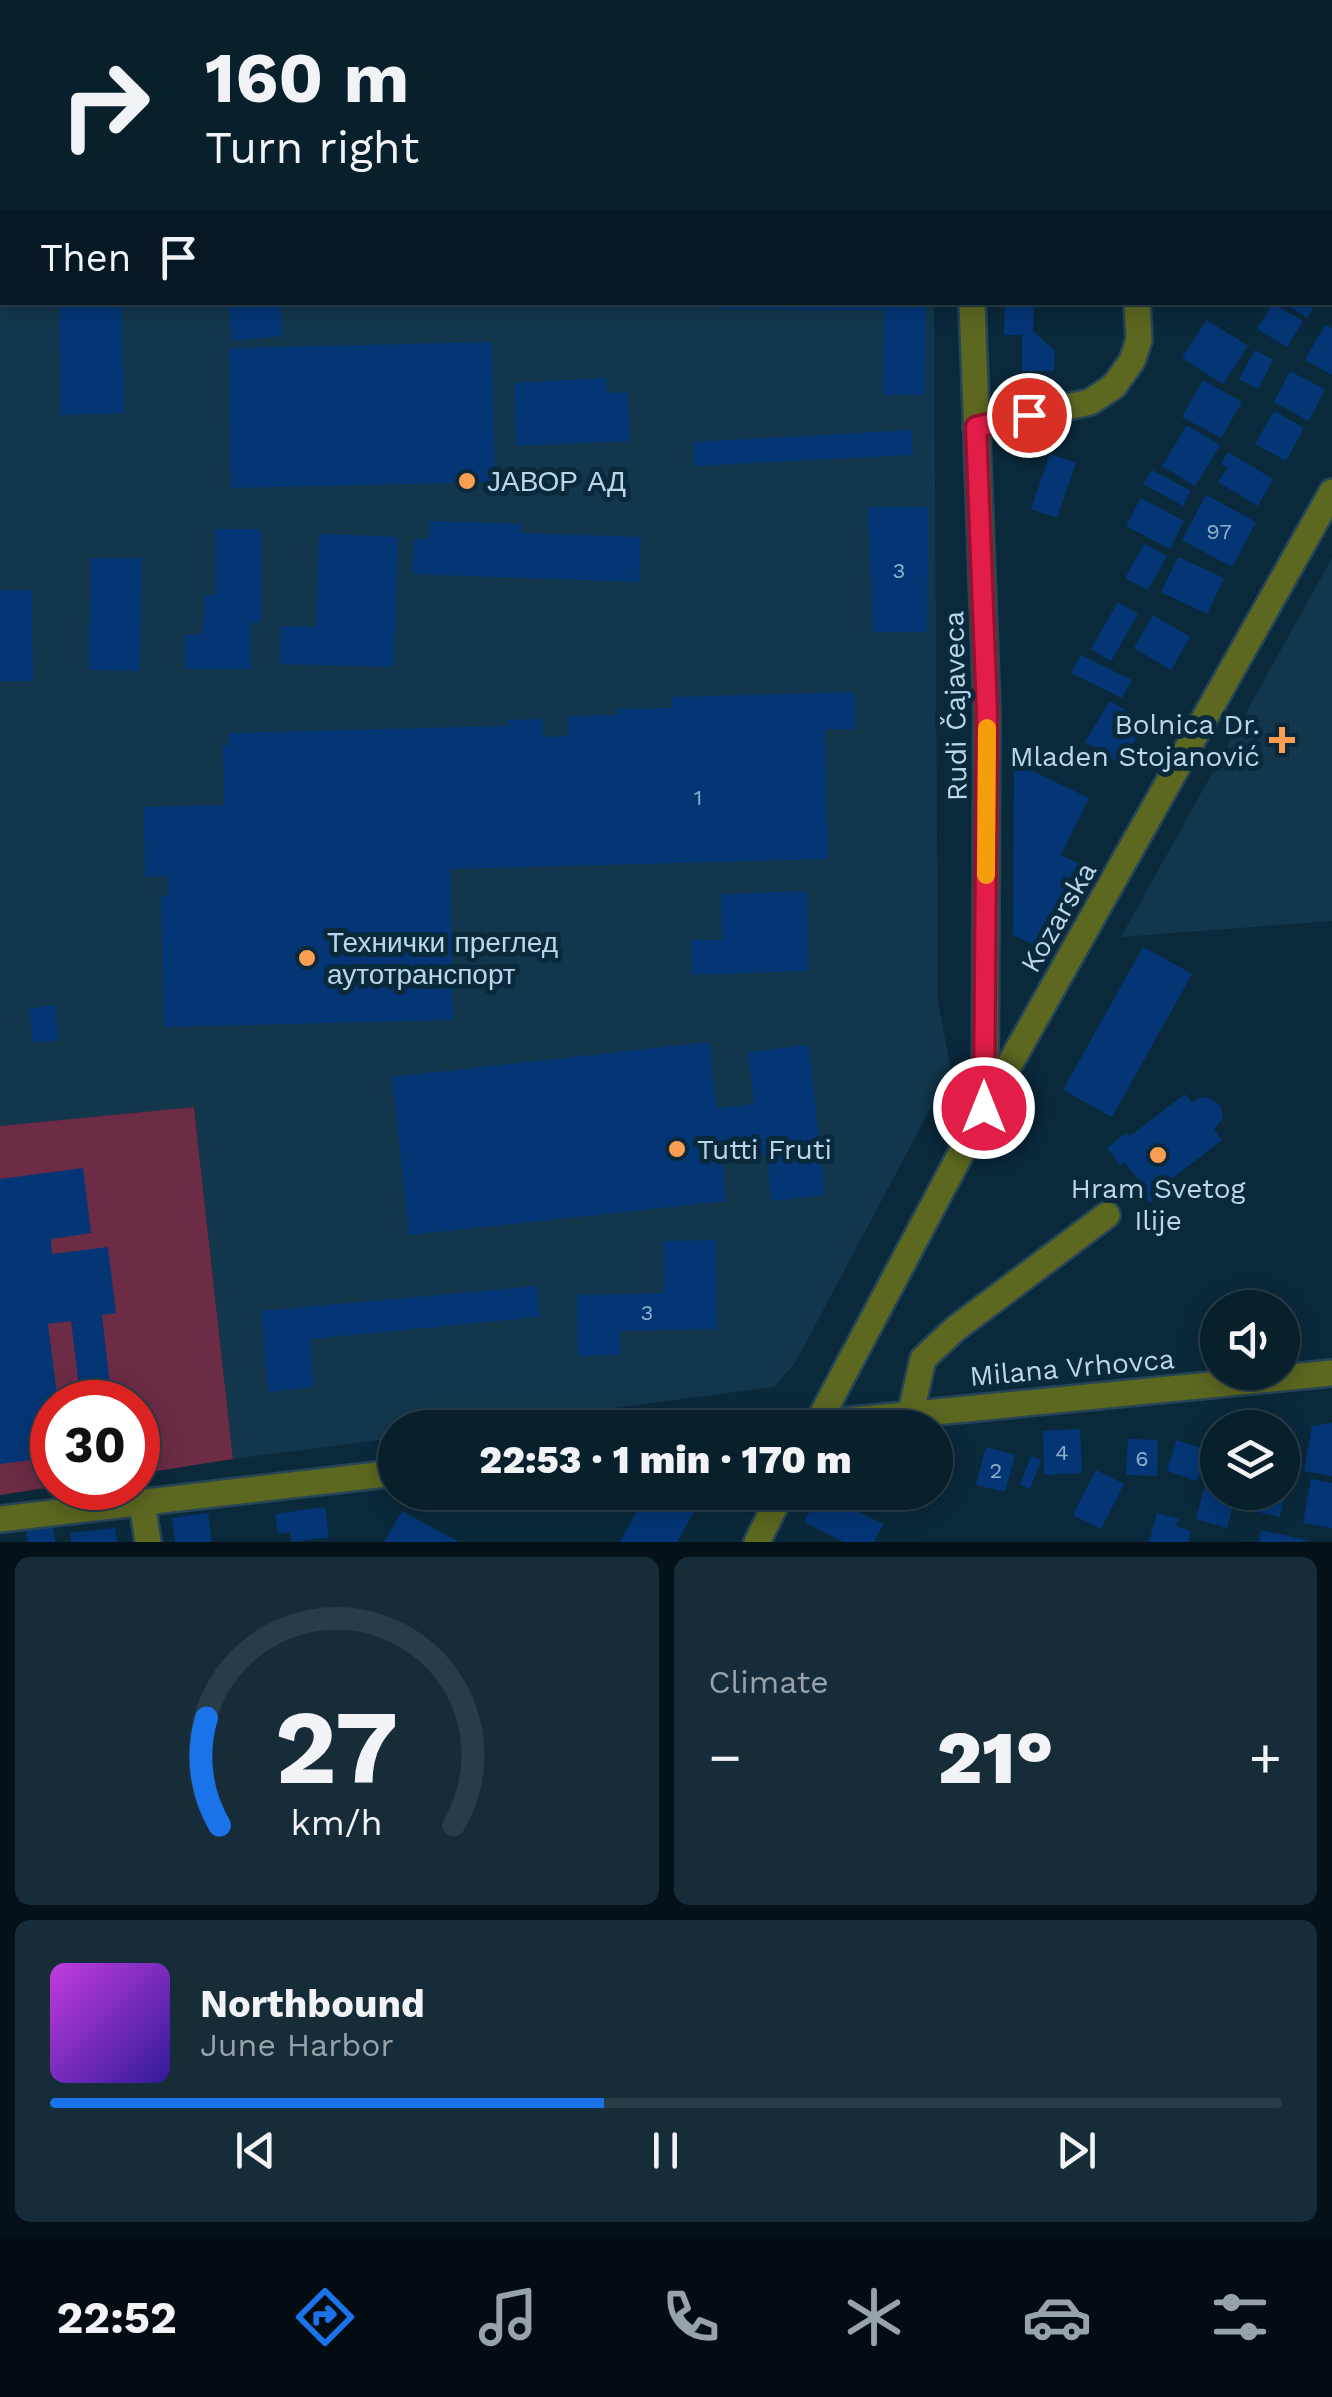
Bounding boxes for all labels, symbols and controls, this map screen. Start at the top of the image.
text: 160 m [205,37,409,119]
icon: right [40,40,170,170]
text: Turn right [205,121,419,174]
icon: arrive [151,230,206,285]
text: Then [40,236,131,280]
pin [987,373,1072,458]
icon: arrive [1002,388,1057,443]
place label: ЈАВОР АД [487,465,626,498]
marker: ЈАВОР АД [456,470,478,492]
house number: 97 [1206,519,1232,544]
house number: 3 [893,558,905,583]
street label: Rudi Čajaveca [937,610,974,801]
place label: Bolnica Dr. Mladen Stojanović [1010,708,1260,773]
marker: Bolnica Dr. Mladen Stojanović [1269,727,1295,753]
house number: 1 [694,785,702,810]
street label: Kozarska [1014,856,1103,978]
place label: Технички преглед аутотранспорт [327,926,558,991]
marker: Технички преглед аутотранспорт [296,947,318,969]
position arrow [932,1056,1036,1160]
place label: Tutti Fruti [697,1133,832,1166]
marker: Tutti Fruti [666,1138,688,1160]
marker: Hram Svetog Ilije [1147,1144,1169,1166]
place label: Hram Svetog Ilije [1070,1172,1246,1237]
map controls [1200,1290,1300,1510]
button: sound [1200,1290,1300,1390]
house number: 3 [641,1300,653,1325]
street label: Milana Vrhovca [968,1342,1176,1393]
speed limit sign: 30 [30,1380,160,1510]
button: layers [1200,1410,1300,1510]
text: 22:53 · 1 min · 170 m [479,1438,852,1482]
house number: 4 [1055,1440,1069,1465]
house number: 6 [1135,1446,1149,1471]
house number: 2 [990,1458,1002,1483]
text: Climate [709,1663,829,1701]
text: 27 [275,1686,398,1808]
text: 21° [937,1713,1054,1801]
text: − [709,1725,742,1789]
text: + [1249,1725,1282,1789]
text: km/h [291,1802,383,1844]
text: Northbound [200,1982,425,2026]
text: June Harbor [200,2026,394,2064]
icon: previous [228,2123,283,2178]
icon: pause [638,2123,693,2178]
icon: next [1049,2123,1104,2178]
icon: directions [290,2282,360,2352]
icon: music [473,2282,543,2352]
icon: phone [656,2282,726,2352]
icon: climate [839,2282,909,2352]
icon: car [1022,2282,1092,2352]
icon: filters [1205,2282,1275,2352]
text: 22:52 [57,2291,177,2344]

